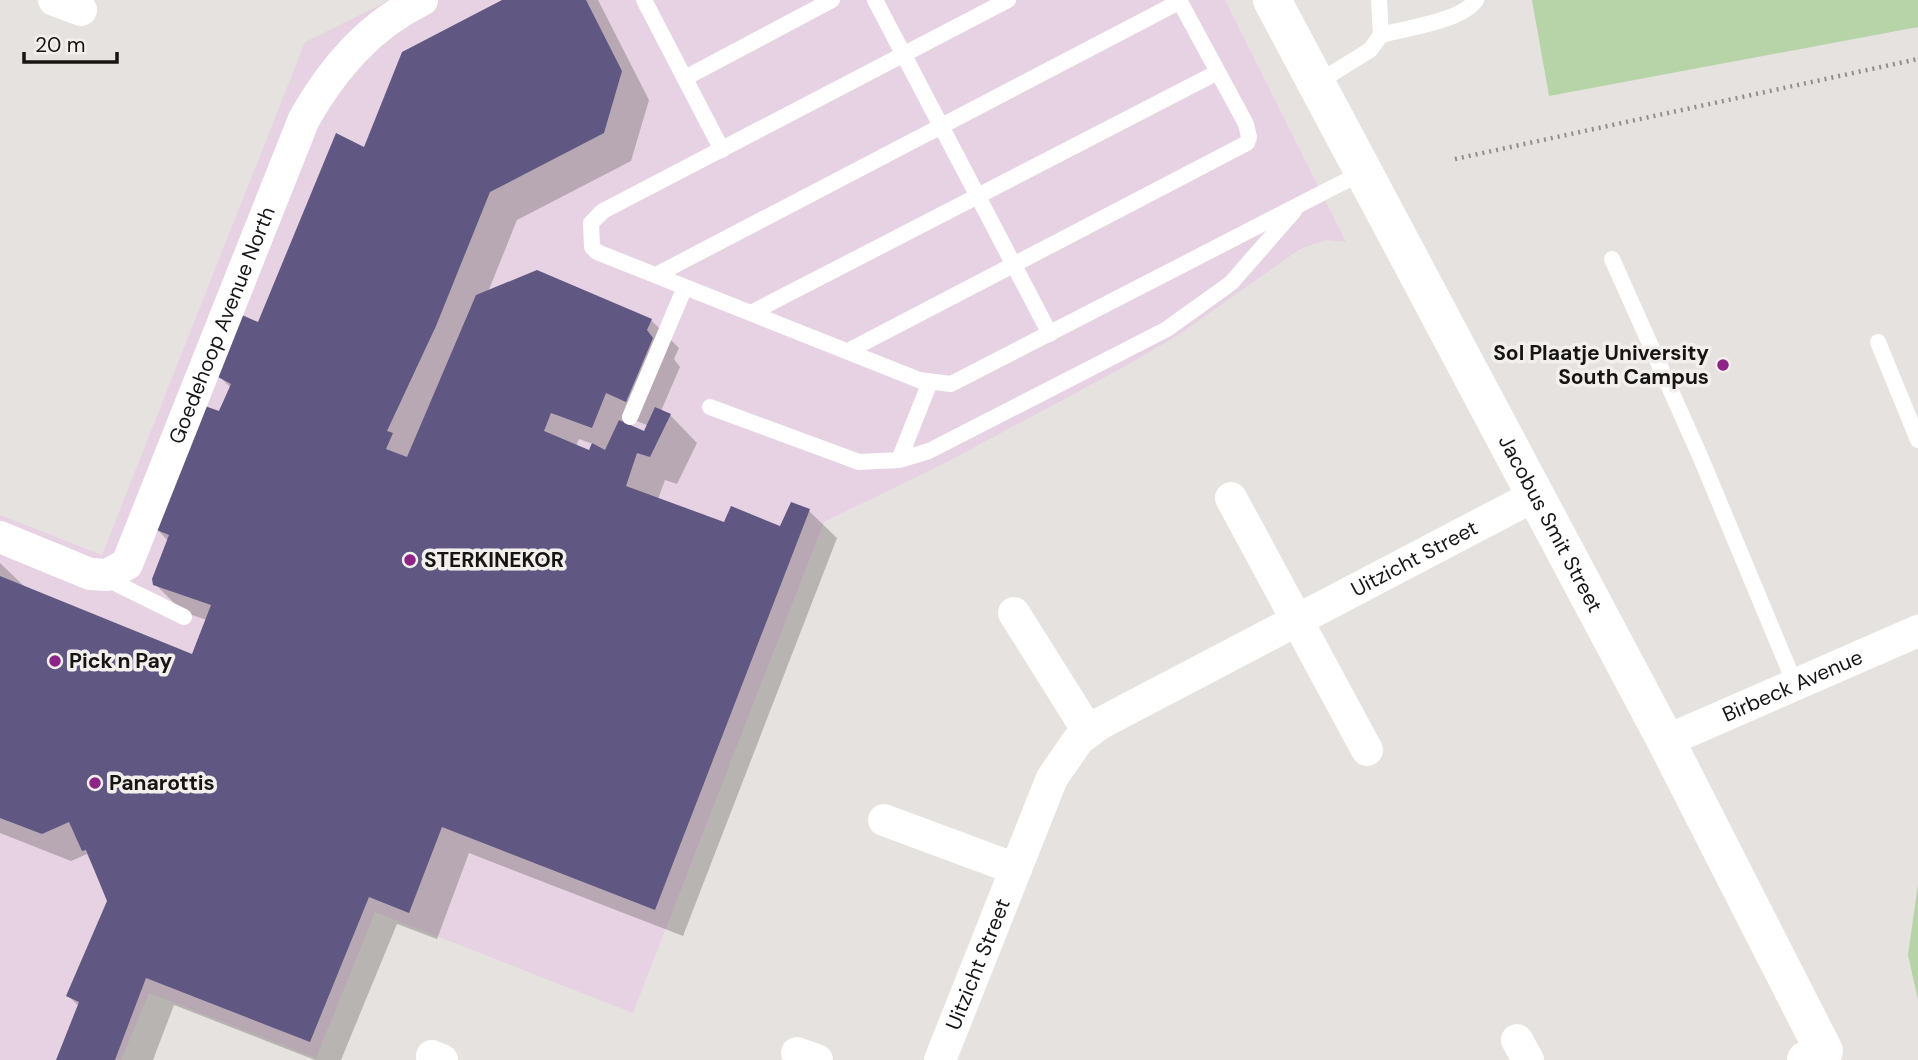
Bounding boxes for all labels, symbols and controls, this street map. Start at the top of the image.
scale bar [24,21,117,65]
text: 20 m [35,31,86,59]
street label: Goedehoop Avenue North [162,203,282,448]
place label: Sol Plaatje University South Campus [1493,339,1709,391]
marker: Sol Plaatje University South Campus [1715,357,1731,373]
street label: Jacobus Smit Street [1492,430,1609,617]
street label: Uitzicht Street [1346,514,1483,603]
place label: STERKINEKOR [424,546,564,574]
marker: STERKINEKOR [402,552,418,568]
street label: Birbeck Avenue [1718,643,1867,729]
place label: Pick n Pay [69,647,172,675]
marker: Pick n Pay [47,653,63,669]
place label: Panarottis [109,769,215,797]
marker: Panarottis [87,775,103,791]
street label: Uitzicht Street [939,894,1017,1034]

